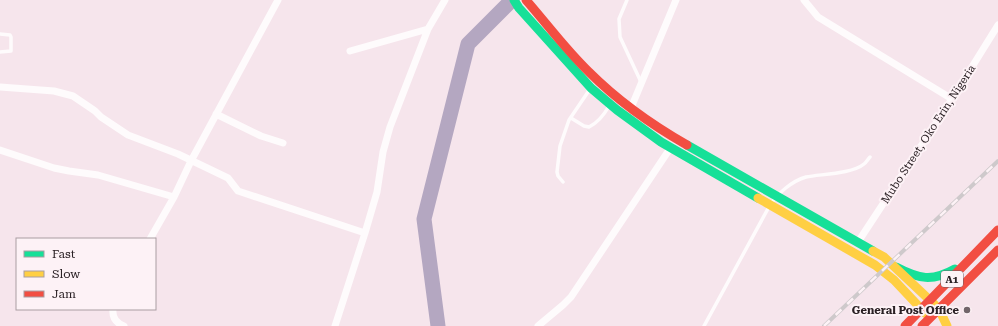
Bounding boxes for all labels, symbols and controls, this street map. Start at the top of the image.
street label: Mubo Street, Oko Erin, Nigeria [879,62,978,206]
legend [16,238,156,310]
text: Fast [52,247,76,261]
text: Slow [52,267,80,281]
road number: A1 [941,271,963,287]
text: Jam [52,287,76,301]
place label: General Post Office [852,304,960,317]
marker: General Post Office [962,305,972,315]

